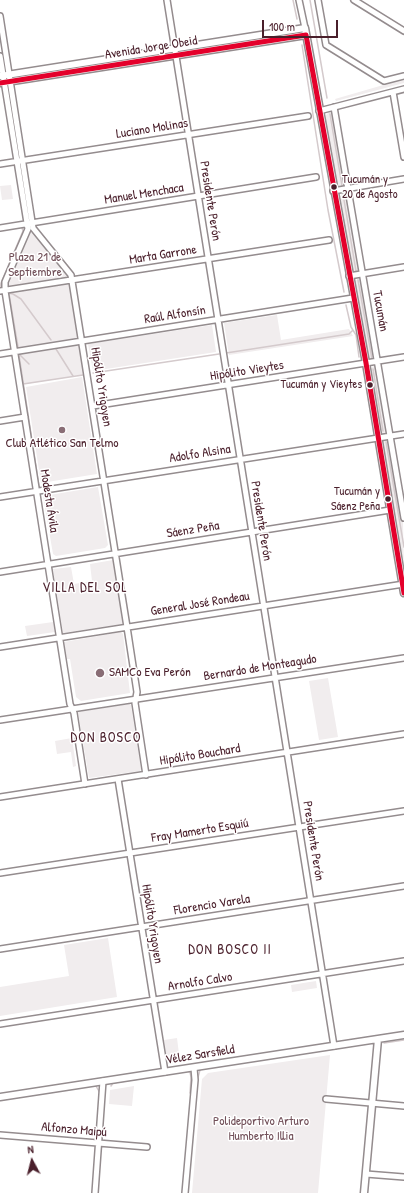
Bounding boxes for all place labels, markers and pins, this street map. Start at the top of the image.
place label: Tucumán y 20 de Agosto [342,173,398,201]
marker: Tucumán y 20 de Agosto [329,182,339,192]
place label: Tucumán y Vieytes [280,378,362,392]
marker: Tucumán y Vieytes [365,380,375,390]
marker: Club Atlético San Telmo [57,425,67,435]
place label: Club Atlético San Telmo [6,436,118,452]
place label: Tucumán y Sáenz Peña [331,485,380,513]
marker: Tucumán y Sáenz Peña [383,494,393,504]
place label: SAMCo Eva Perón [109,665,191,681]
marker: SAMCo Eva Perón [94,667,106,679]

